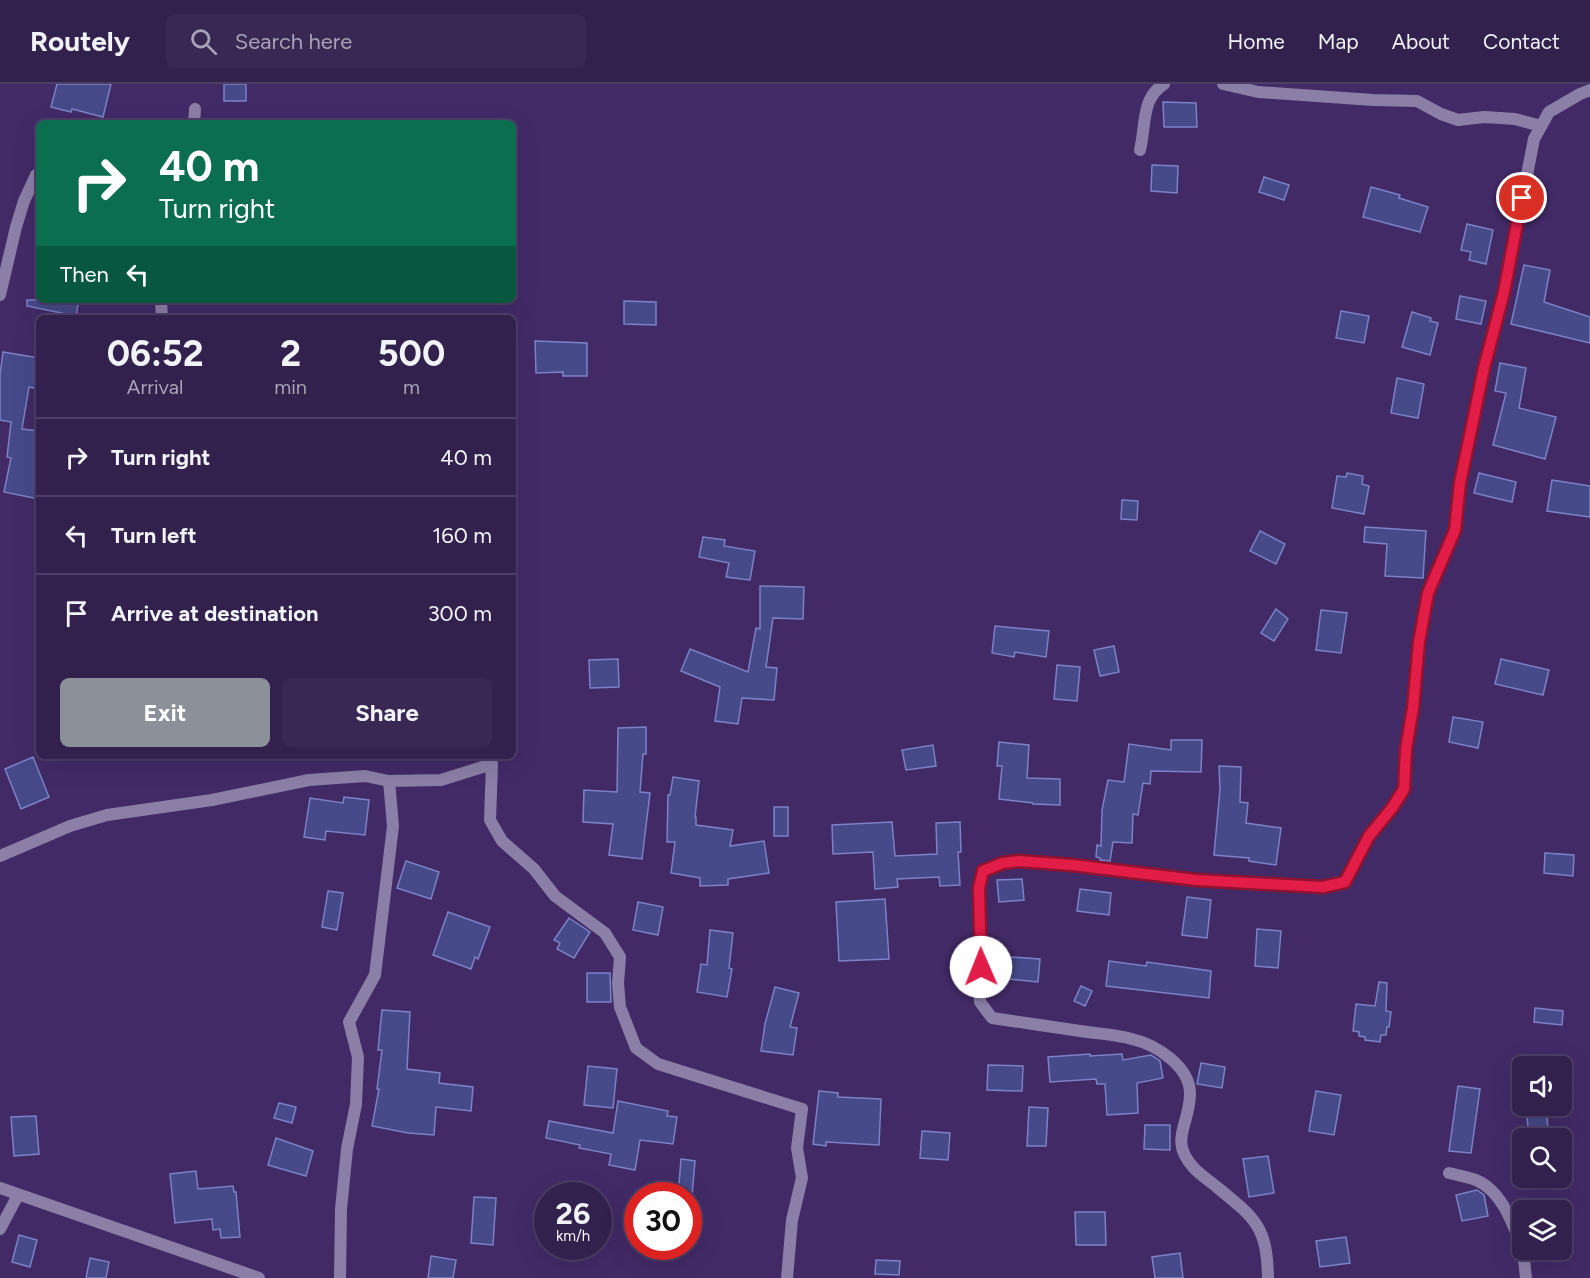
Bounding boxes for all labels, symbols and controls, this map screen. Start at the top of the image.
search box [166,14,586,68]
text: Routely [30,24,130,58]
icon: search [187,25,220,58]
text: Search here [235,28,352,55]
text: Home [1228,29,1285,54]
text: Map [1318,29,1359,54]
text: About [1392,29,1450,54]
text: Contact [1483,29,1560,54]
text: 40 m [159,141,259,192]
icon: right [60,144,138,222]
pin [1496,172,1547,223]
icon: arrive [1505,181,1538,214]
text: Turn right [159,192,275,225]
icon: left [121,258,154,291]
text: Then [60,261,109,288]
text: 06:52 [107,332,204,375]
text: 2 [280,332,301,375]
text: 500 [378,332,445,375]
text: Arrival [127,375,183,399]
text: min [274,375,307,399]
text: m [403,375,420,399]
icon: right [60,441,93,474]
text: Turn right [111,444,210,471]
text: 40 m [440,444,492,471]
icon: left [60,519,93,552]
text: Turn left [111,522,197,549]
text: 160 m [432,522,492,549]
icon: arrive [60,597,93,630]
text: Arrive at destination [111,600,319,627]
text: 300 m [428,600,492,627]
button: Exit [60,678,270,747]
button: Share [282,678,492,747]
position arrow [949,935,1013,999]
map controls [1512,1056,1572,1260]
button: sound [1512,1056,1572,1116]
button: search [1512,1128,1572,1188]
speed limit sign: 30 [624,1182,702,1260]
text: 26 [556,1195,590,1232]
button: layers [1512,1200,1572,1260]
text: km/h [556,1227,590,1245]

